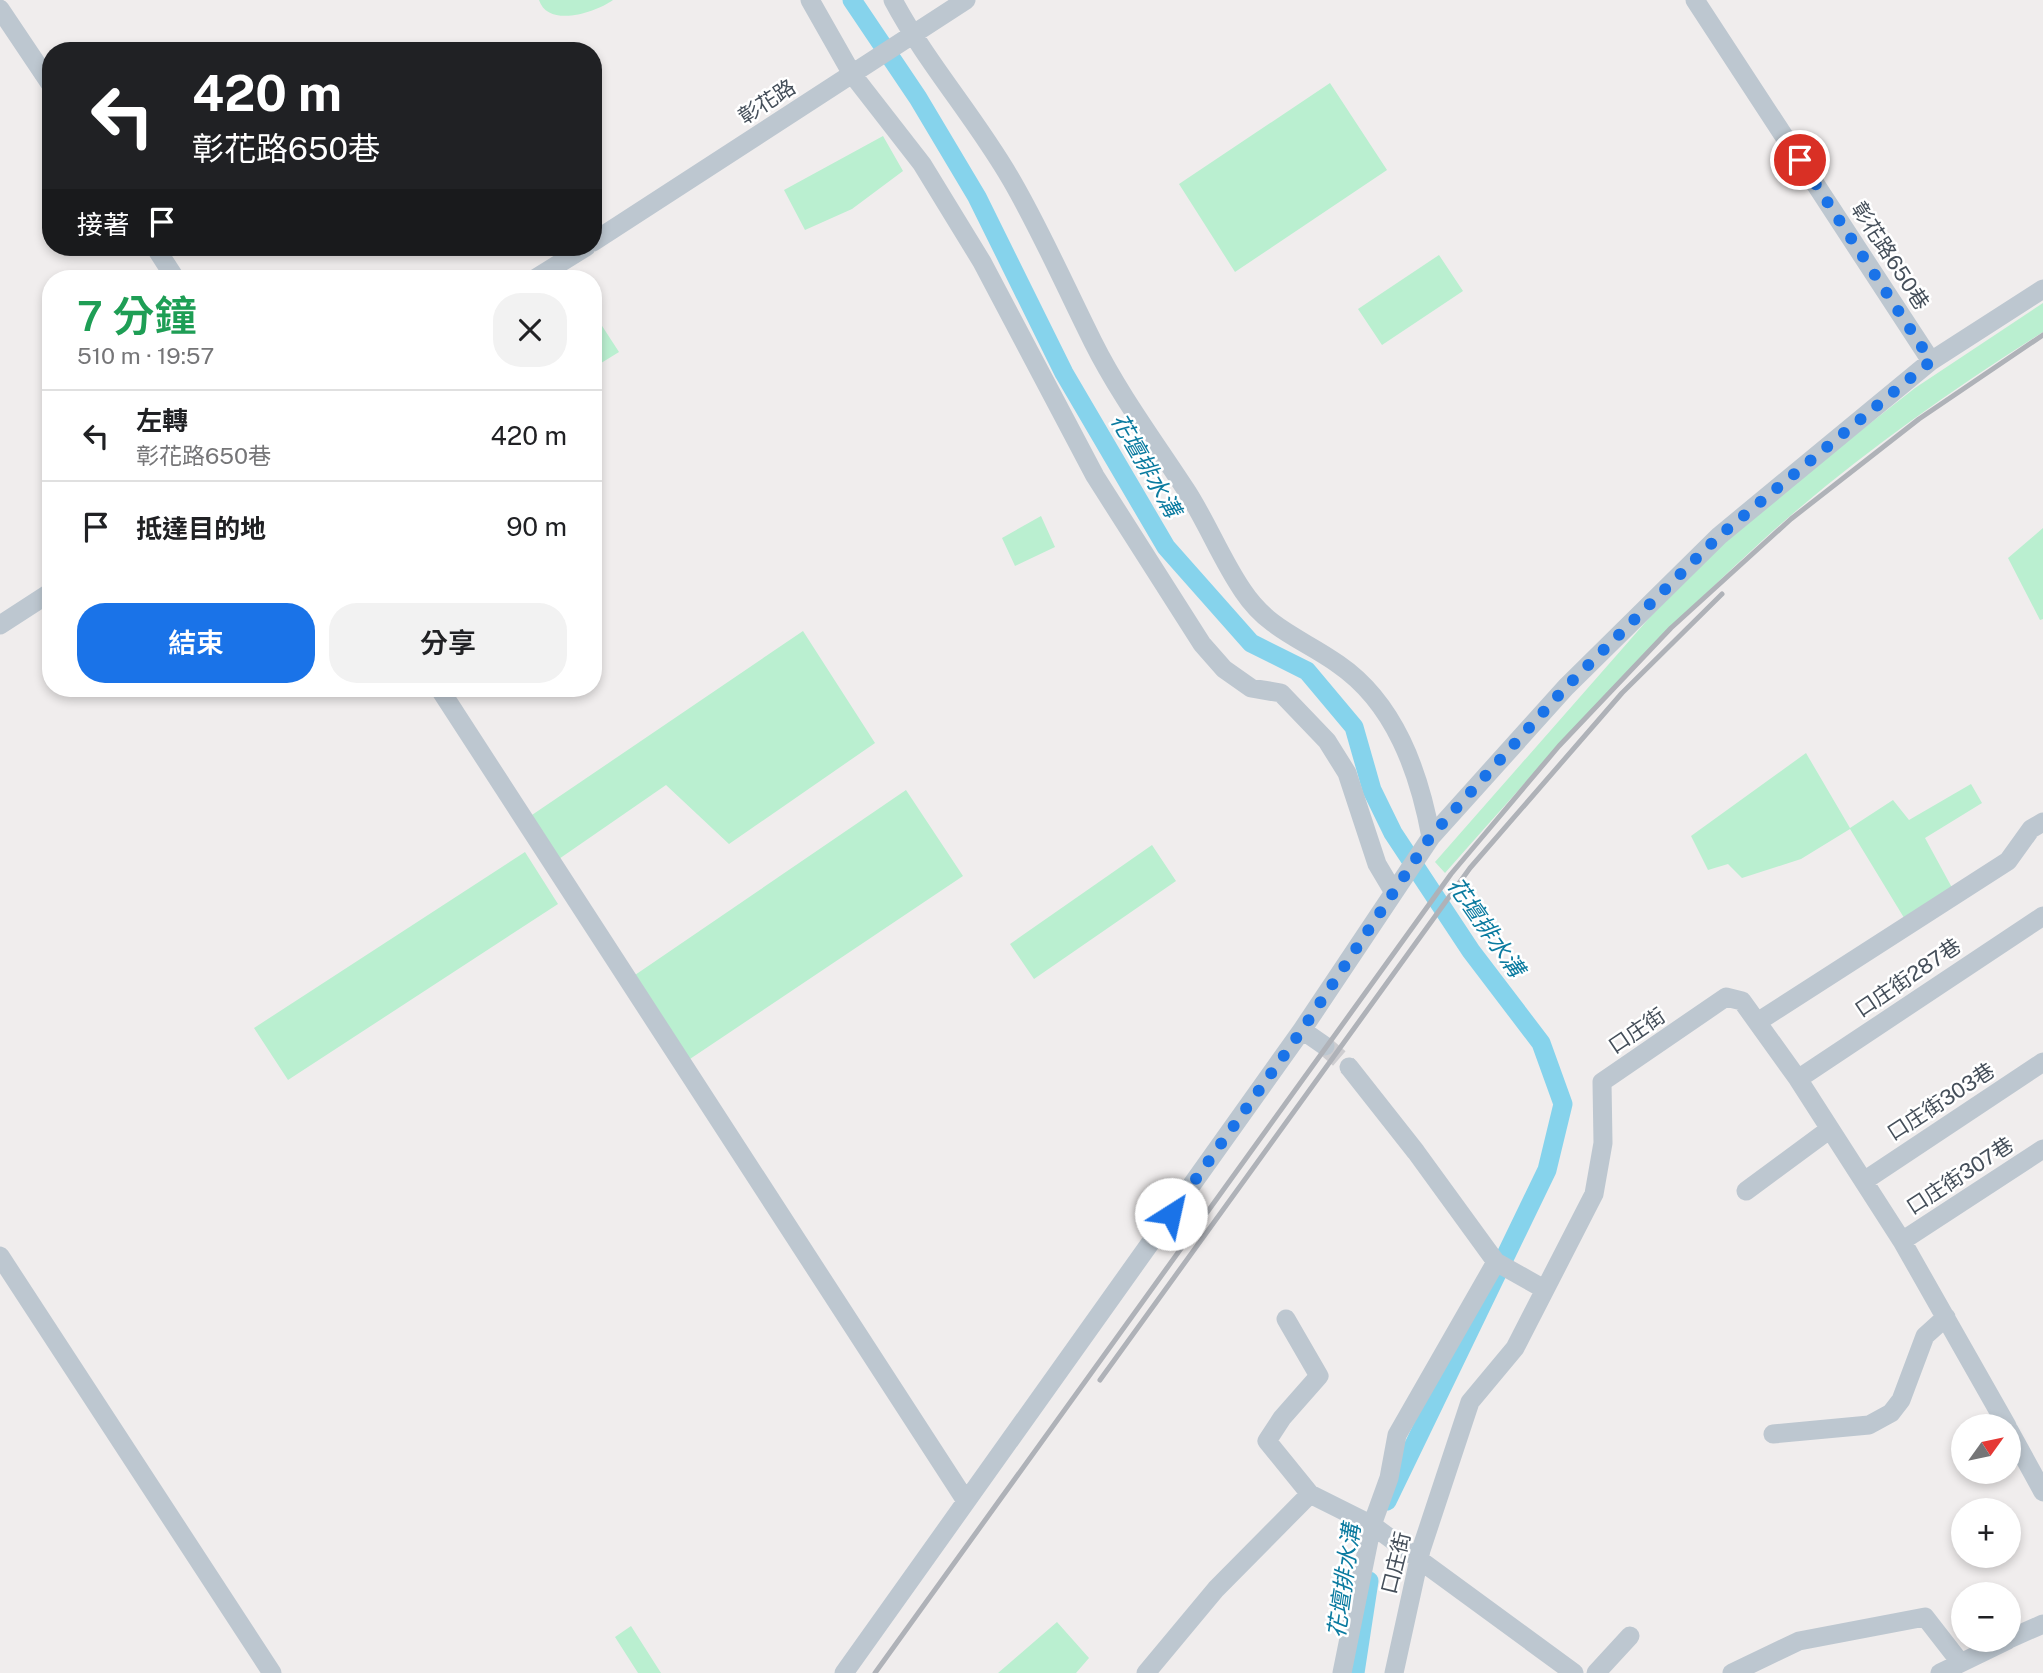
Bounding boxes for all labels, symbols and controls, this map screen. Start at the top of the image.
text: 420 m [192,64,342,122]
icon: left [77,70,168,161]
street label: 彰花路 [734,74,800,129]
text: 彰花路650巷 [192,130,380,167]
pin [1770,130,1830,190]
icon: arrive [1781,141,1819,179]
street label: 彰花路650巷 [1846,197,1935,314]
icon: arrive [143,203,181,241]
text: 接著 [77,209,129,240]
text: 7 分鐘 [77,291,197,340]
button: close [493,293,567,367]
text: 510 m · 19:57 [77,342,214,369]
text: 左轉 [136,405,188,436]
water label: 花壇排水溝 [1106,408,1188,524]
icon: left [77,417,115,455]
text: 420 m [490,420,567,451]
text: 彰花路650巷 [136,442,271,469]
icon: arrive [77,508,115,546]
text: 90 m [506,511,567,542]
text: 抵達目的地 [136,513,266,544]
button: 結束 [77,603,315,683]
button: 分享 [329,603,567,683]
water label: 花壇排水溝 [1442,872,1532,984]
street label: 口庄街287巷 [1850,933,1965,1022]
street label: 口庄街 [1604,1003,1670,1059]
street label: 口庄街303巷 [1882,1058,1999,1146]
street label: 口庄街307巷 [1902,1132,2018,1219]
position arrow [1134,1177,1208,1251]
north arrow [1951,1414,2021,1484]
map controls [1951,1414,2021,1652]
button: + [1951,1498,2021,1568]
water label: 花壇排水溝 [1322,1519,1365,1640]
street label: 口庄街 [1376,1529,1415,1596]
button: − [1951,1582,2021,1652]

